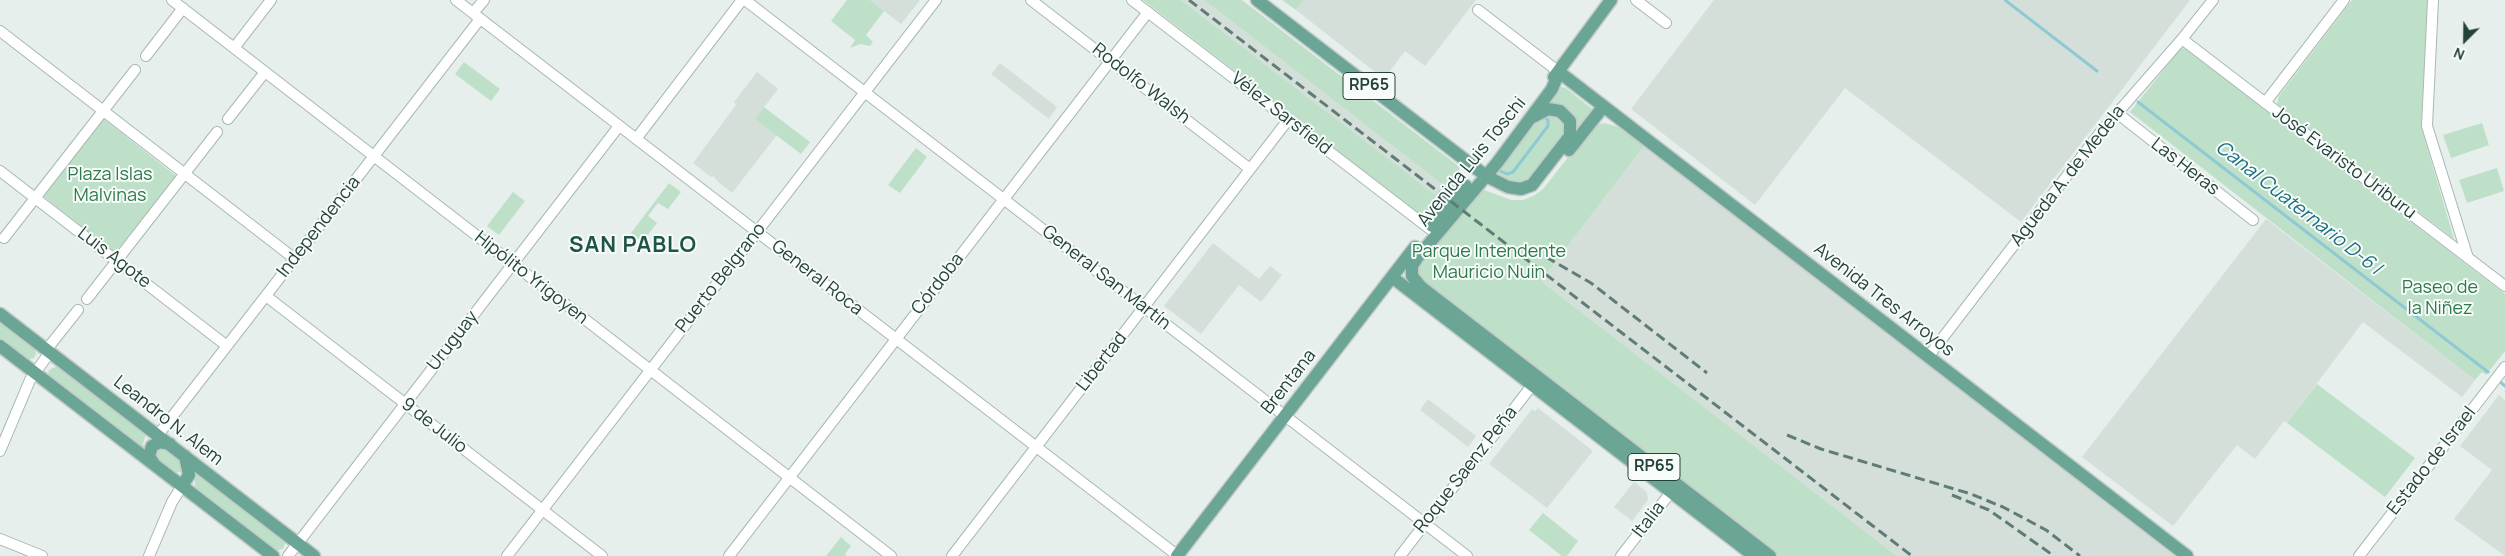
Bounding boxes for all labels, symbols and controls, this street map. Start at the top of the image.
north arrow [2440,15,2490,65]
street label: Rodolfo Walsh [1088,39,1194,129]
text: N [2451,44,2467,65]
street label: Vélez Sarsfield [1227,68,1335,160]
road number: RP65 [1343,72,1395,100]
street label: Avenida Luis Toschi [1413,93,1531,231]
street label: Agueda A. de Medela [2006,101,2130,251]
street label: José Evaristo Uriburu [2268,102,2420,224]
street label: Las Heras [2147,134,2223,200]
water label: Canal Cuaternario D-6 I [2211,136,2385,280]
park label: Plaza Islas Malvinas [68,164,152,206]
street label: Independencia [273,172,365,282]
street label: Puerto Belgrano [671,219,771,337]
street label: General San Martín [1037,221,1175,335]
street label: Luis Agote [73,223,155,293]
street label: Hipólito Yrigoyen [470,227,592,329]
district label: SAN PABLO [568,233,698,259]
street label: General Roca [767,236,867,320]
street label: Avenida Tres Arroyos [1809,238,1959,362]
park label: Parque Intendente Mauricio Nuin [1412,241,1566,284]
street label: Córdoba [907,249,969,319]
park label: Paseo de la Niñez [2402,277,2478,320]
street label: Uruguay [423,307,483,375]
street label: Libertad [1072,328,1132,396]
street label: Brentana [1257,345,1321,419]
street label: Leandro N. Alem [109,372,227,470]
street label: 9 de Julio [397,394,471,458]
street label: Roque Saenz Peña [1410,402,1522,538]
street label: Estado de Israel [2383,403,2481,519]
road number: RP65 [1628,454,1680,481]
street label: Italia [1628,498,1670,542]

